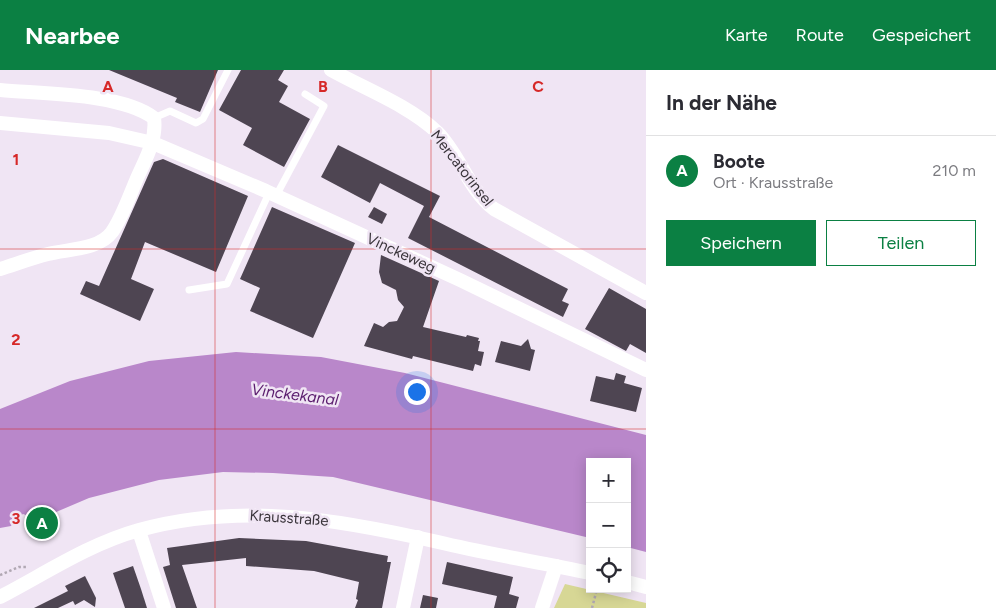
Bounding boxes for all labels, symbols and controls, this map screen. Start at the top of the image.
text: Nearbee [25,21,120,50]
text: Karte [725,24,768,46]
text: Route [796,24,844,46]
text: Gespeichert [872,24,971,46]
text: A [102,77,114,96]
text: B [318,77,328,96]
text: C [532,77,544,96]
text: In der Nähe [666,90,777,115]
street label: Mercatorinsel [427,126,497,210]
text: 1 [13,150,19,169]
text: Boote [713,150,765,173]
text: A [676,161,688,180]
text: 210 m [933,161,976,180]
text: Ort · Krausstraße [713,173,833,192]
button: Speichern [666,220,816,266]
button: Teilen [826,220,976,266]
street label: Vinckeweg [364,229,438,277]
text: 2 [11,330,21,349]
your location [404,379,430,405]
water label: Vinckekanal [250,380,340,409]
map controls [586,458,631,593]
button: + [586,458,631,503]
button: − [586,503,631,548]
pin: A [26,504,58,542]
street label: Krausstraße [249,506,329,530]
text: 3 [12,509,21,528]
button: locate [586,548,631,593]

